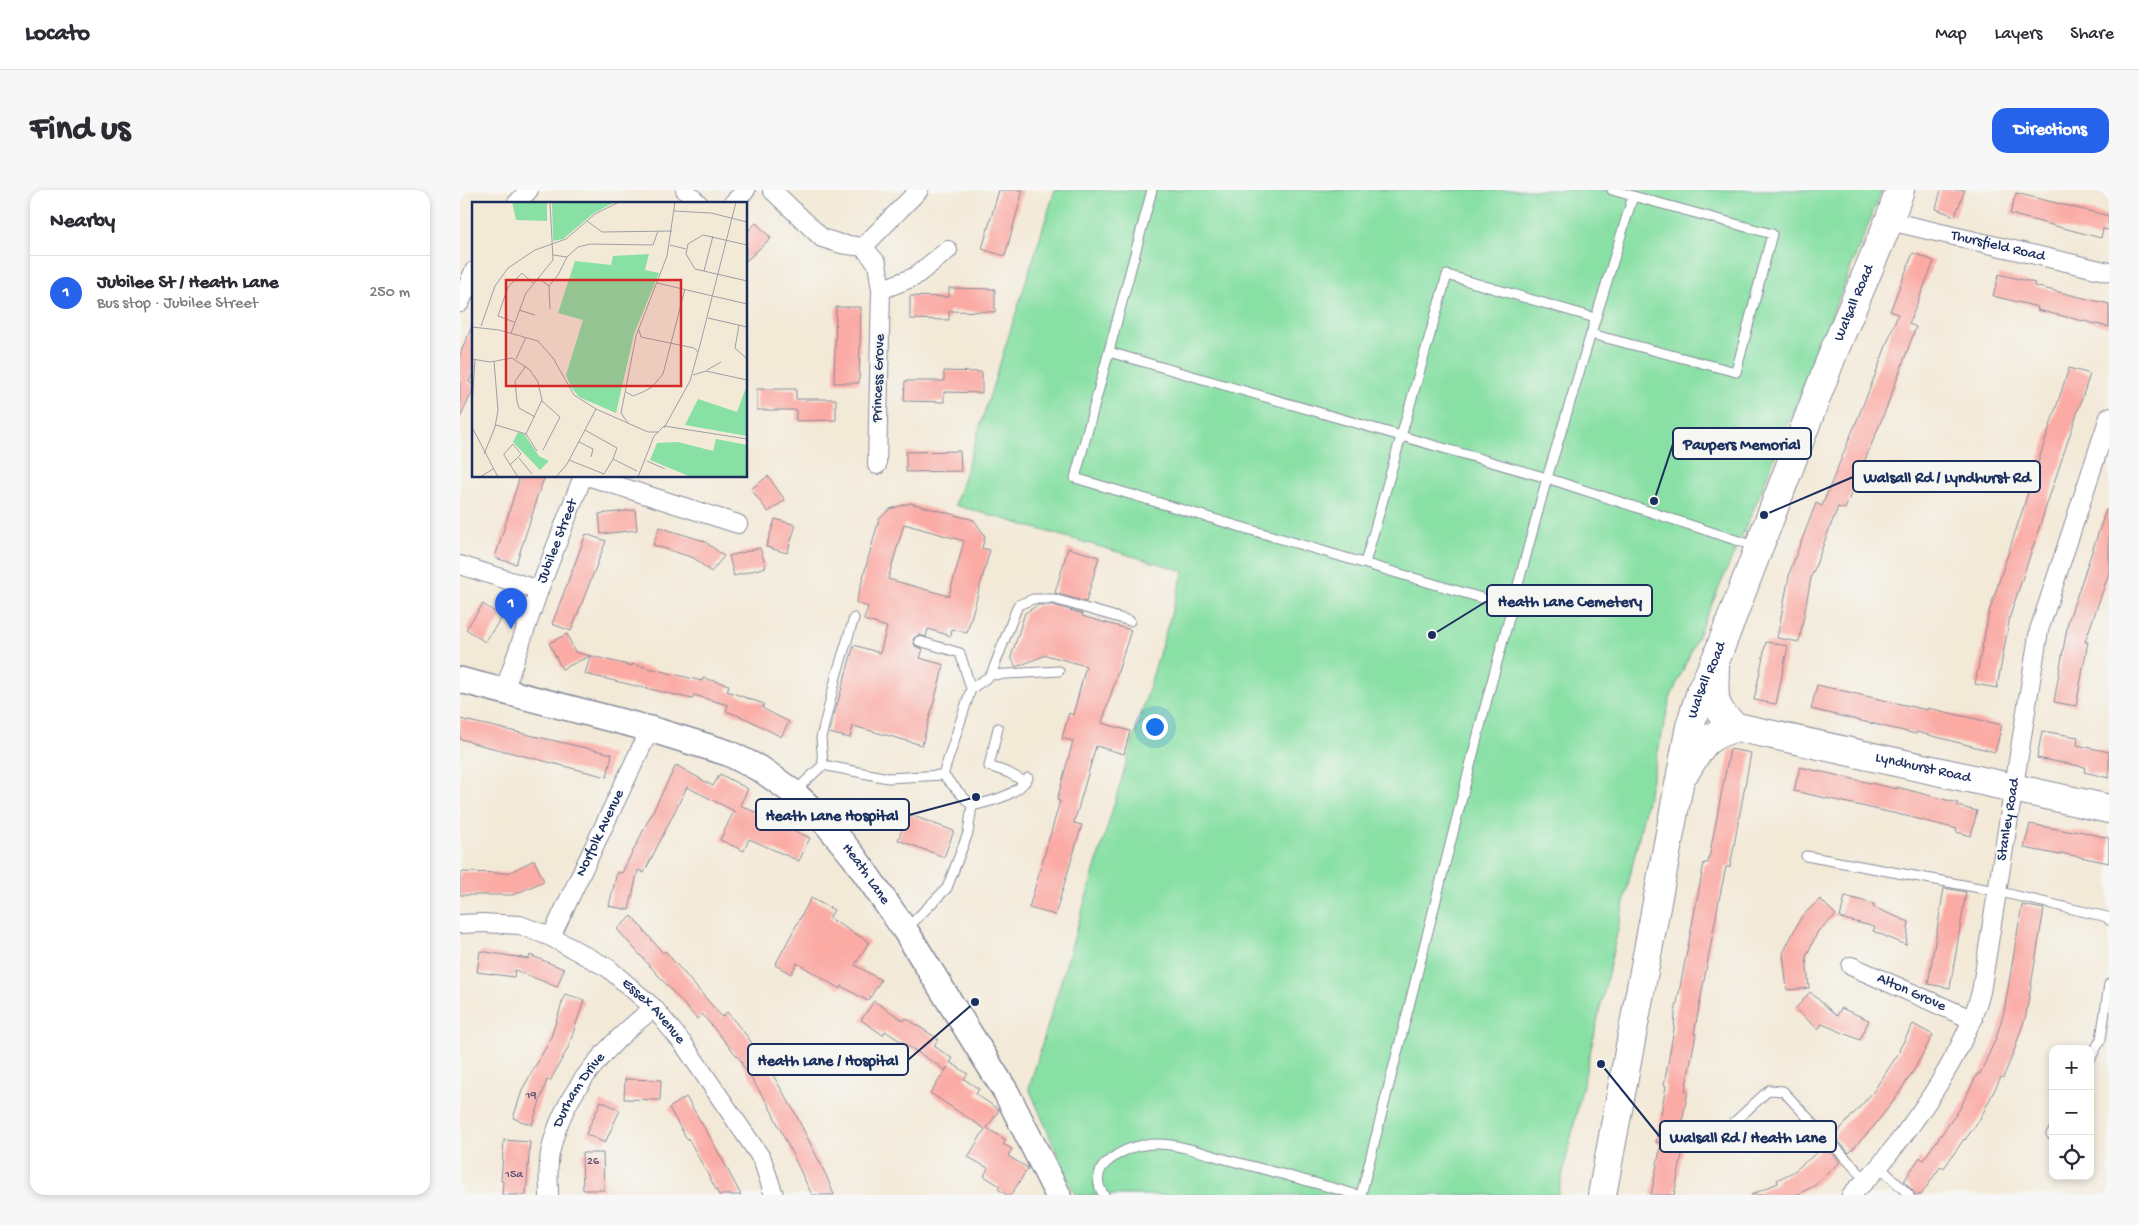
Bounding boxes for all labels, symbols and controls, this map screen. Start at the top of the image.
text: Locato [25,20,90,49]
text: Map [1935,24,1967,45]
text: Layers [1995,24,2042,45]
text: Share [2070,24,2114,45]
button: Directions [1992,108,2109,153]
text: Find us [30,110,130,151]
inset map [472,202,748,478]
text: Nearby [50,210,115,235]
street label: Thursfield Road [1948,226,2048,266]
street label: Walsall Road [1830,261,1879,344]
text: Jubilee St / Heath Lane [97,272,279,295]
text: 1 [63,284,69,303]
text: 250 m [370,284,410,303]
text: Bus stop · Jubilee Street [97,295,258,314]
street label: Princess Grove [868,333,890,423]
callout: Paupers Memorial [1673,428,1811,459]
text: Paupers Memorial [1682,437,1801,456]
callout: Walsall Rd / Lyndhurst Rd [1853,461,2040,492]
text: Walsall Rd / Lyndhurst Rd [1862,470,2032,489]
street label: Jubilee Street [533,495,583,586]
callout: Heath Lane Cemetery [1487,585,1652,616]
pin: 1 [495,588,527,629]
text: Heath Lane Cemetery [1498,594,1642,613]
street label: Walsall Road [1684,638,1731,721]
your location [1142,714,1168,740]
street label: Lyndhurst Road [1874,749,1974,788]
street label: Stanley Road [1993,776,2024,862]
street label: Norfolk Avenue [572,787,629,879]
callout: Heath Lane Hospital [756,799,909,830]
text: Heath Lane Hospital [765,808,899,827]
street label: Heath Lane [838,840,894,909]
street label: Alton Grove [1874,970,1949,1016]
street label: Essex Avenue [617,975,689,1048]
callout: Heath Lane / Hospital [748,1044,908,1075]
map controls [2049,1045,2094,1180]
button: + [2049,1045,2094,1090]
street label: Durham Drive [549,1049,610,1131]
text: Heath Lane / Hospital [758,1053,899,1072]
house number: 19 [525,1089,536,1103]
button: − [2049,1090,2094,1135]
callout: Walsall Rd / Heath Lane [1660,1121,1836,1152]
text: Walsall Rd / Heath Lane [1669,1130,1827,1149]
button: locate [2049,1135,2094,1180]
house number: 26 [587,1155,600,1169]
house number: 15a [504,1168,523,1182]

